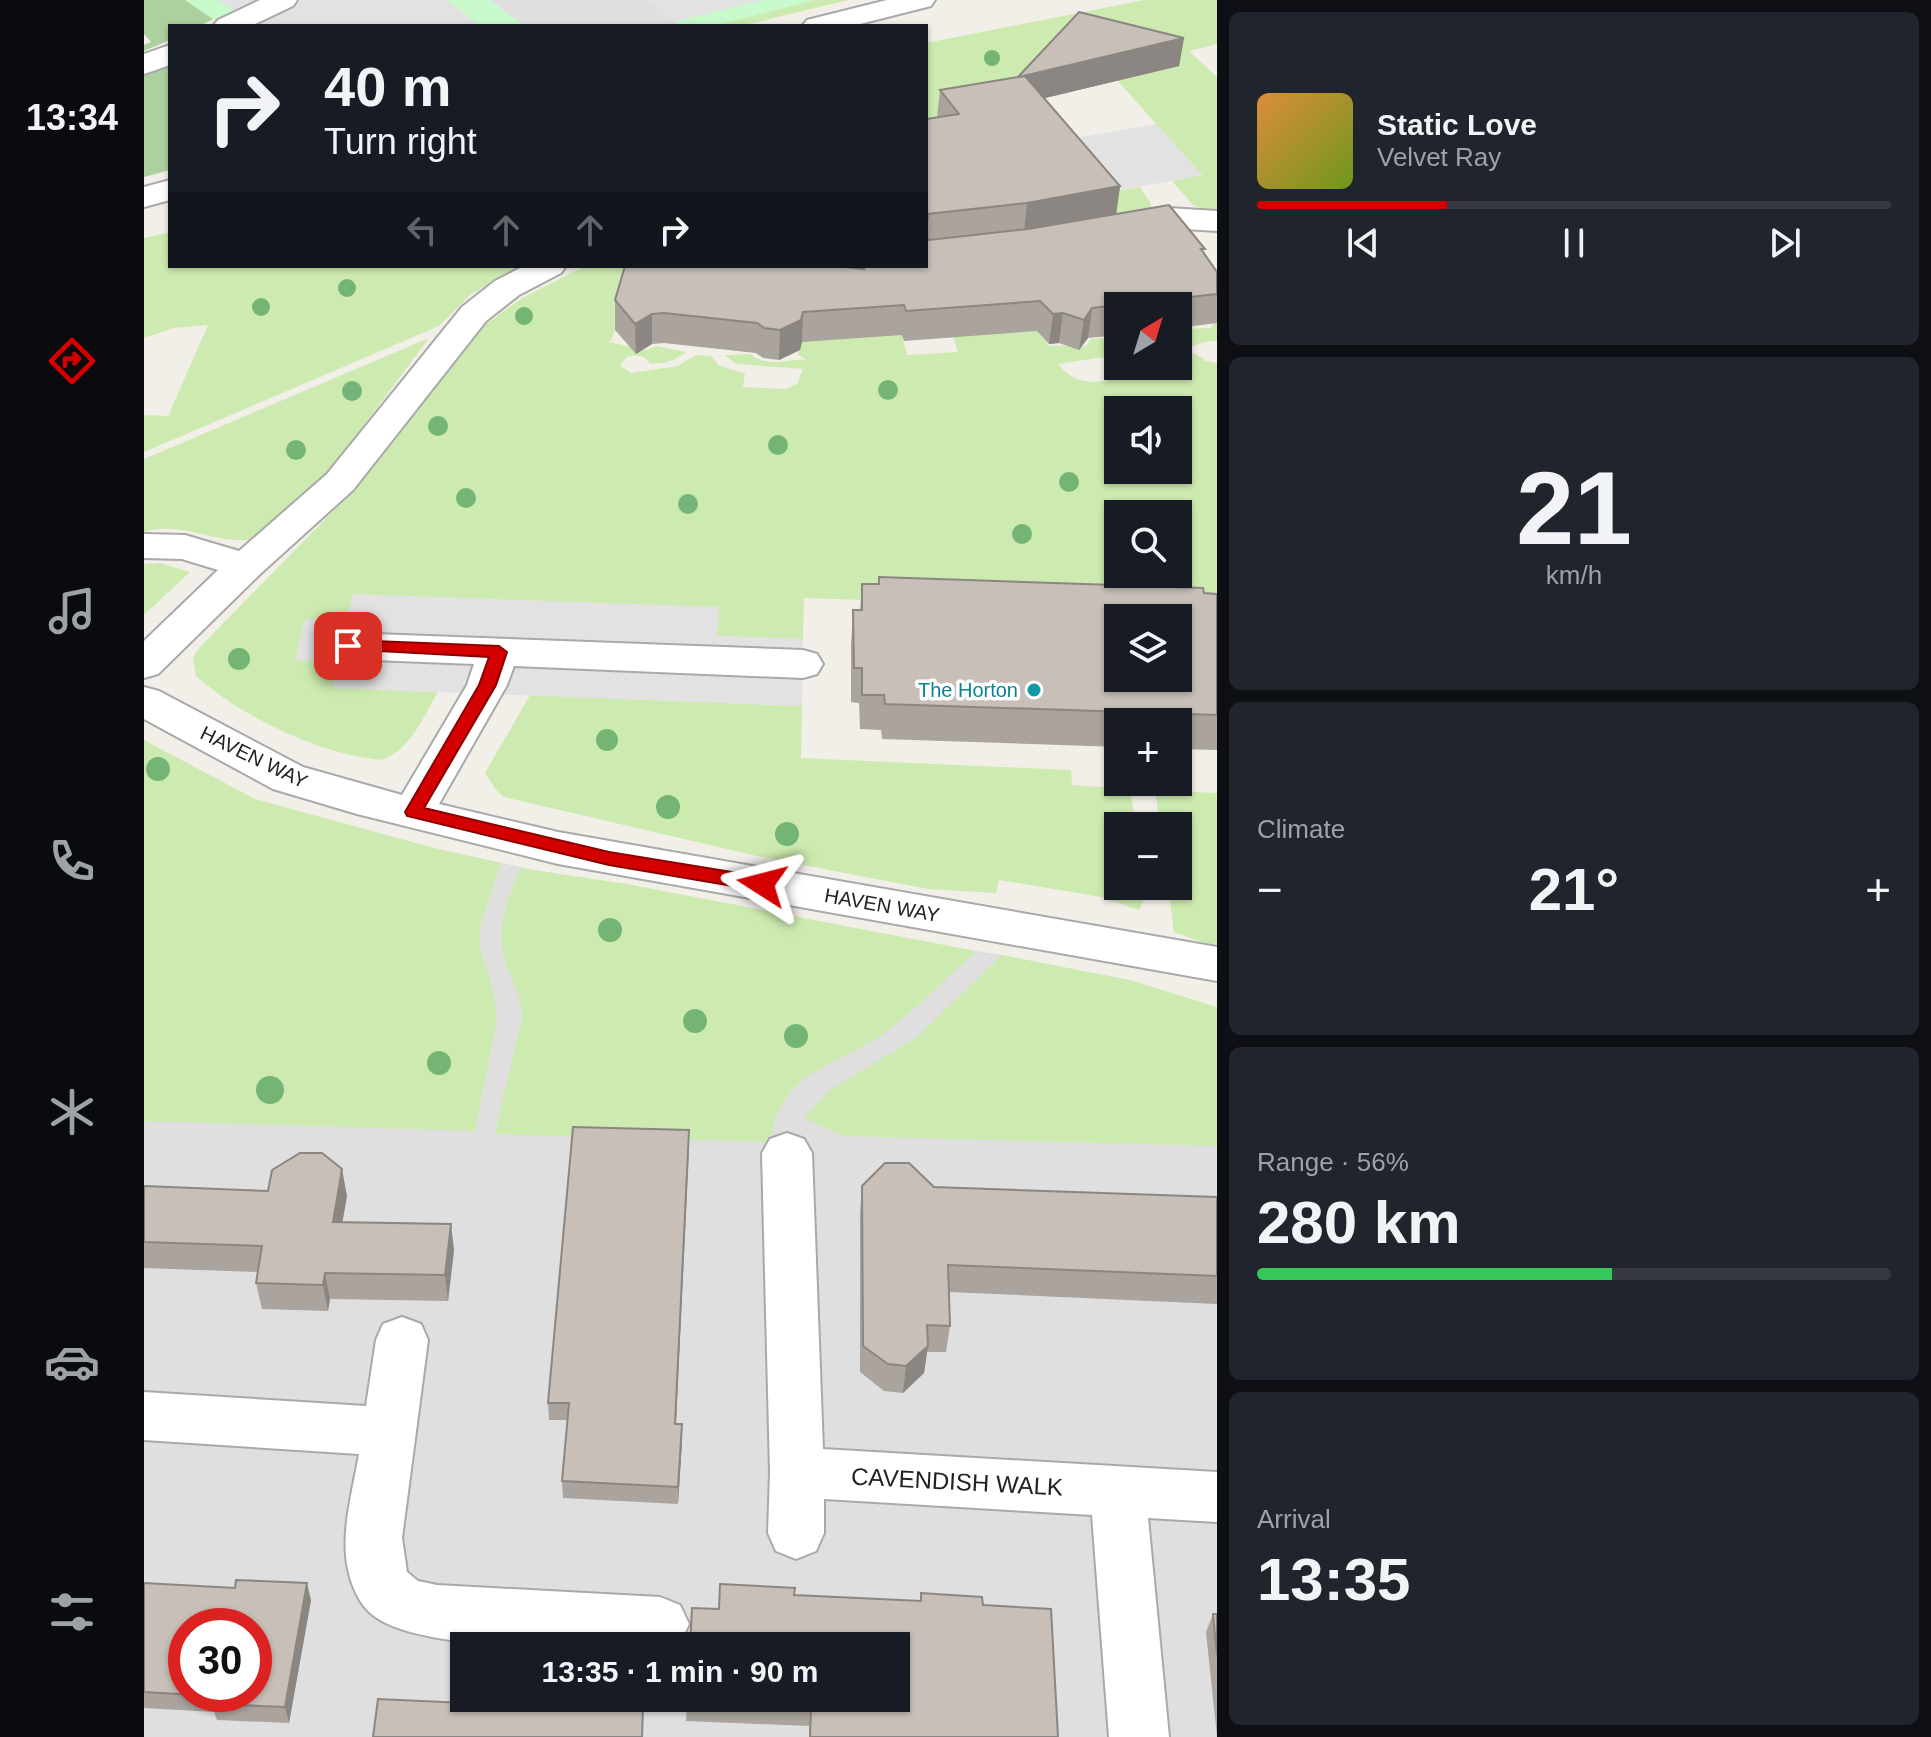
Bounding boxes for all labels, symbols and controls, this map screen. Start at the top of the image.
text: 40 m [324,55,452,118]
icon: right [192,56,296,160]
text: 13:34 [26,97,118,138]
text: Static Love [1377,108,1537,141]
text: Turn right [324,121,477,162]
text: Velvet Ray [1377,142,1501,172]
icon: left [400,208,444,252]
icon: ahead [484,208,528,252]
icon: ahead [568,208,612,252]
icon: right [652,208,696,252]
icon: previous [1341,221,1385,265]
icon: pause [1552,221,1596,265]
icon: next [1763,221,1807,265]
north arrow [1104,292,1192,380]
map controls [1104,292,1192,900]
icon: directions [44,333,100,389]
button: sound [1104,396,1192,484]
text: 21 [1516,450,1632,566]
button: search [1104,500,1192,588]
text: km/h [1546,560,1602,590]
icon: music [44,583,100,639]
button: layers [1104,604,1192,692]
pin [314,612,382,680]
icon: arrive [326,624,370,668]
place label: The Horton [918,679,1018,701]
marker: The Horton [1025,681,1043,699]
button: + [1104,708,1192,796]
street label: HAVEN WAY [197,722,311,792]
button: − [1104,812,1192,900]
text: Climate [1257,814,1345,844]
icon: phone [44,833,100,889]
position arrow [720,842,804,926]
text: 21° [1529,856,1619,923]
text: − [1257,865,1283,914]
text: + [1865,865,1891,914]
street label: HAVEN WAY [823,884,941,926]
icon: climate [44,1084,100,1140]
text: Range · 56% [1257,1147,1409,1177]
text: 280 km [1257,1189,1461,1256]
icon: car [44,1334,100,1390]
street label: CAVENDISH WALK [850,1462,1064,1501]
text: Arrival [1257,1504,1331,1534]
text: 13:35 [1257,1546,1410,1613]
icon: filters [44,1584,100,1640]
speed limit sign: 30 [168,1608,272,1712]
text: 13:35 · 1 min · 90 m [542,1655,818,1688]

